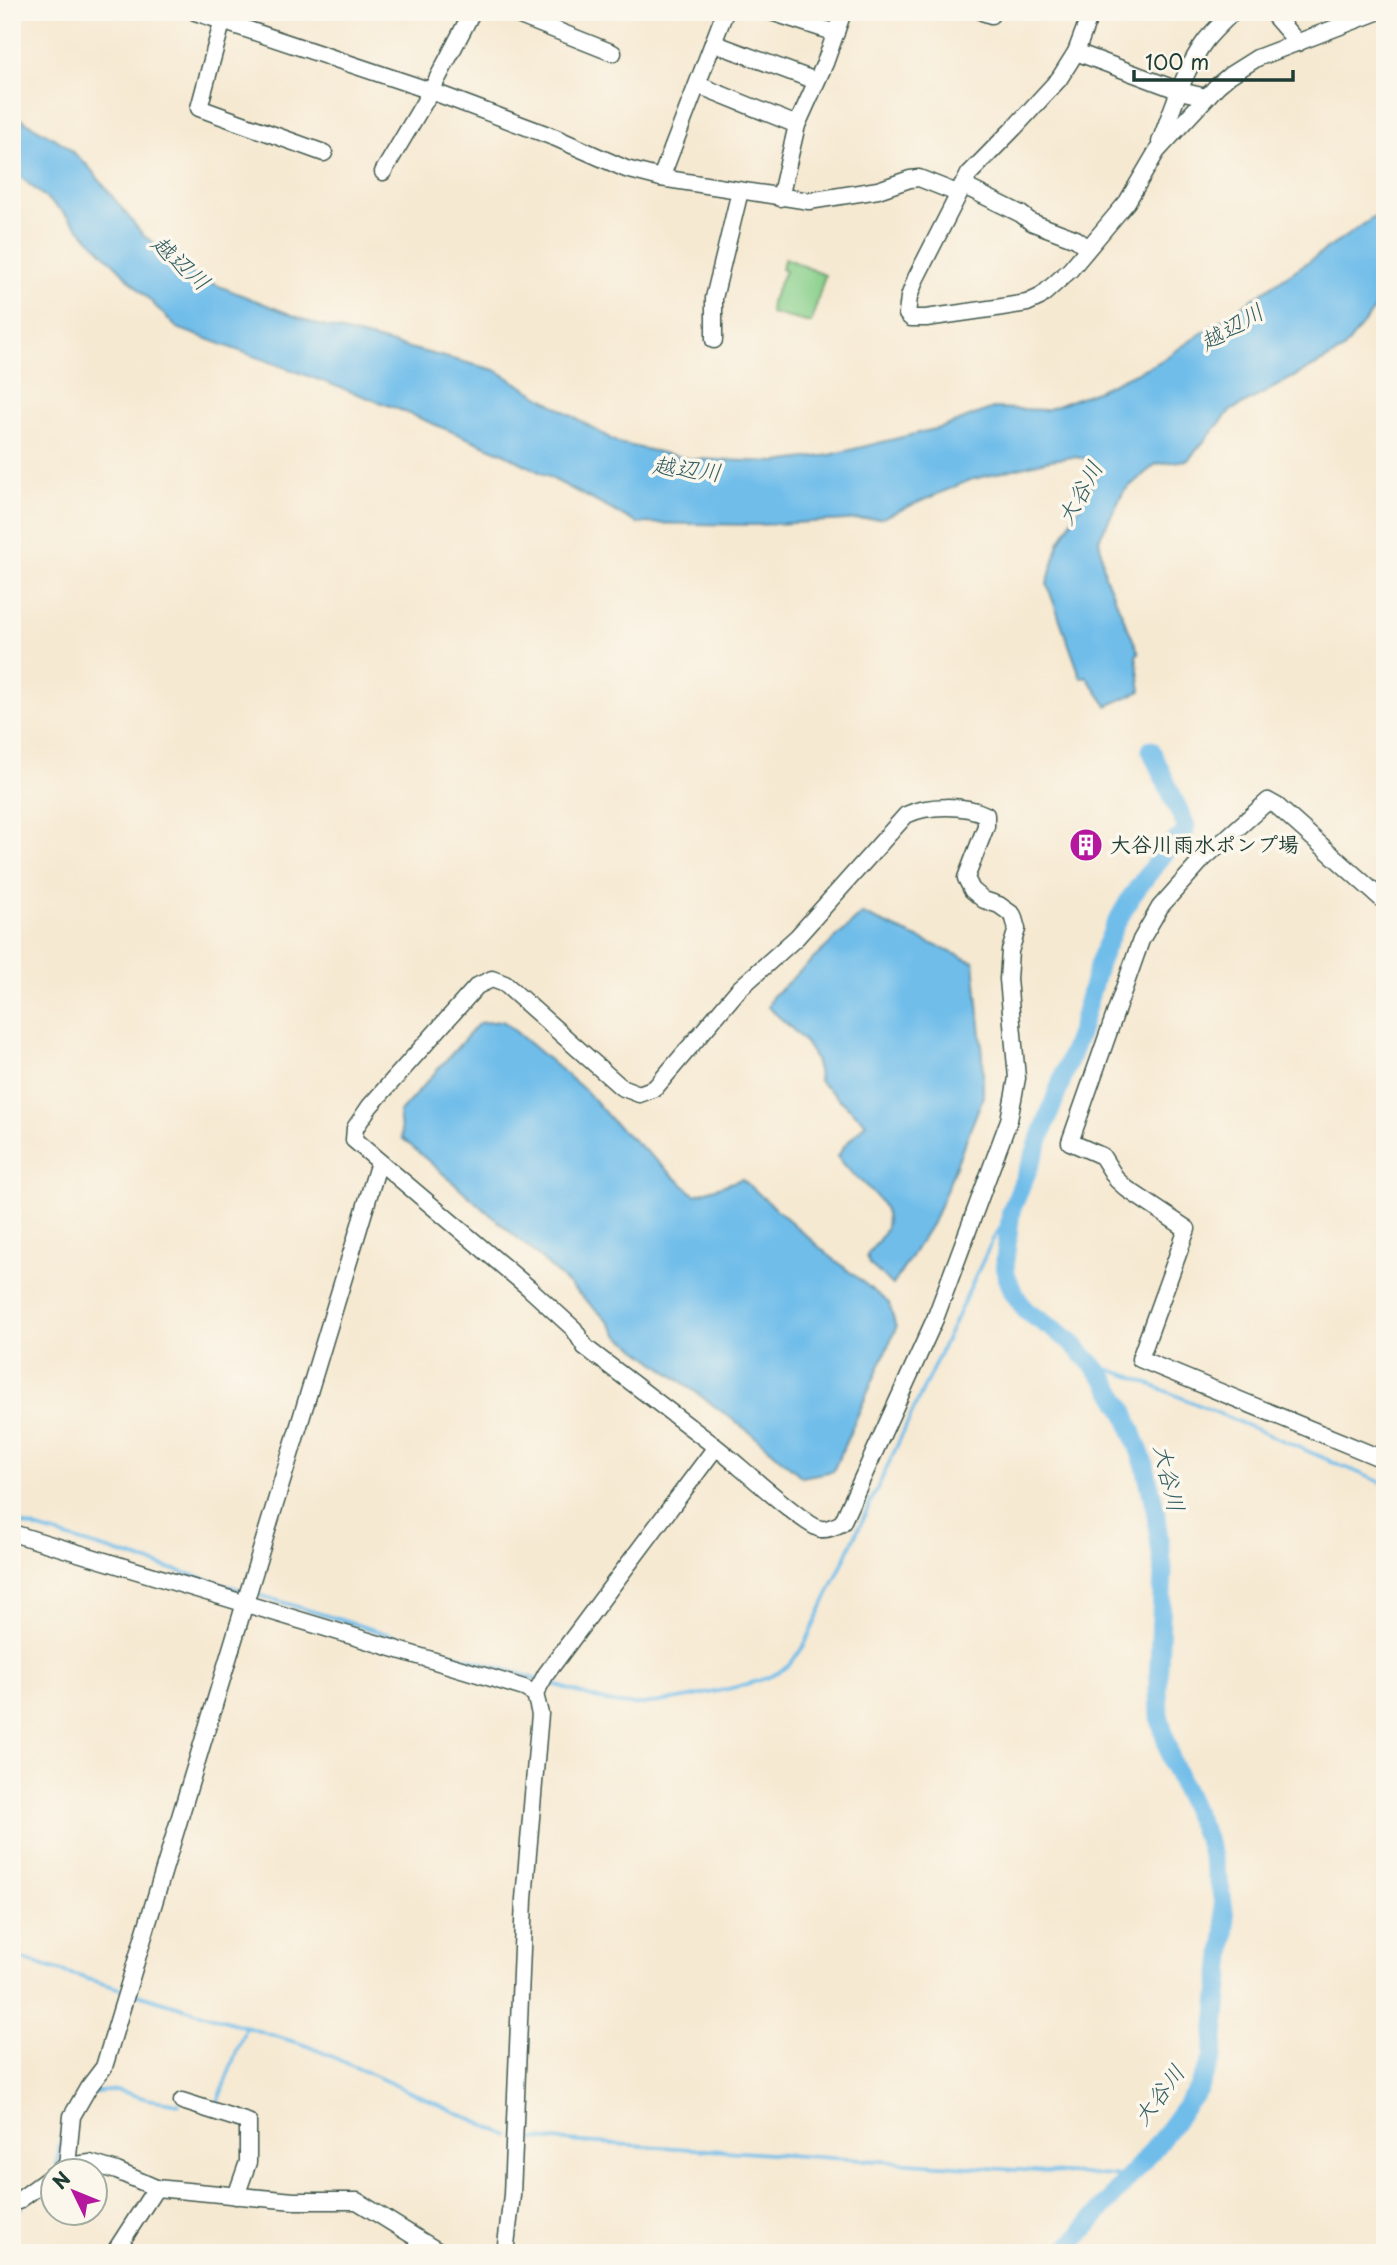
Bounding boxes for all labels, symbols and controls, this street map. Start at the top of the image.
scale bar [1134,38,1294,82]
text: 100 m [1145,45,1209,77]
water label: 越辺川 [144,225,219,298]
water label: 越辺川 [1192,293,1270,359]
water label: 越辺川 [650,446,724,489]
water label: 大谷川 [1047,454,1111,531]
building icon: 大谷川雨水ポンプ場 [1067,826,1105,864]
place label: 大谷川雨水ポンプ場 [1110,827,1299,859]
water label: 大谷川 [1146,1440,1195,1515]
water label: 大谷川 [1123,2056,1193,2132]
north arrow [38,2156,108,2226]
text: N [45,2165,76,2195]

